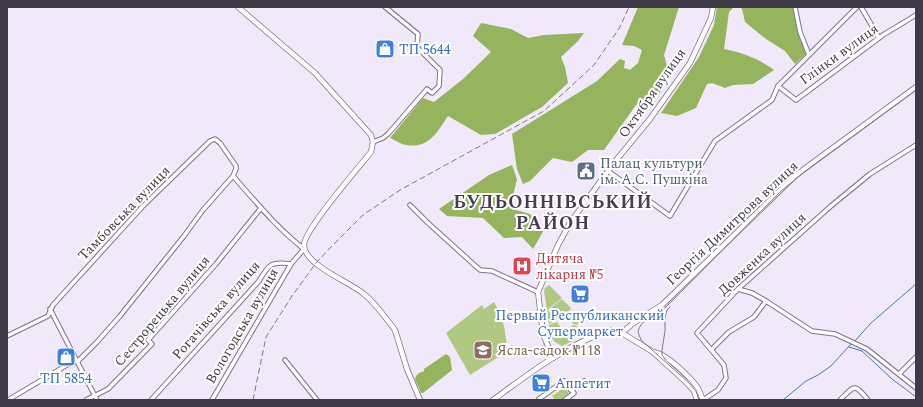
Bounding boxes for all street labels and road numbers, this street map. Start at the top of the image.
street label: Глінки вулиця [795,18,883,90]
street label: Октября вулиця [613,44,691,142]
street label: Георгія Димитрова вулиця [661,156,803,290]
street label: Тамбовська вулиця [73,161,175,265]
street label: Довженка вулиця [713,208,811,300]
street label: Сестрорецька вулиця [109,251,215,371]
street label: Рогачівська вулиця [167,256,265,364]
street label: Вологодська вулиця [200,264,284,388]

